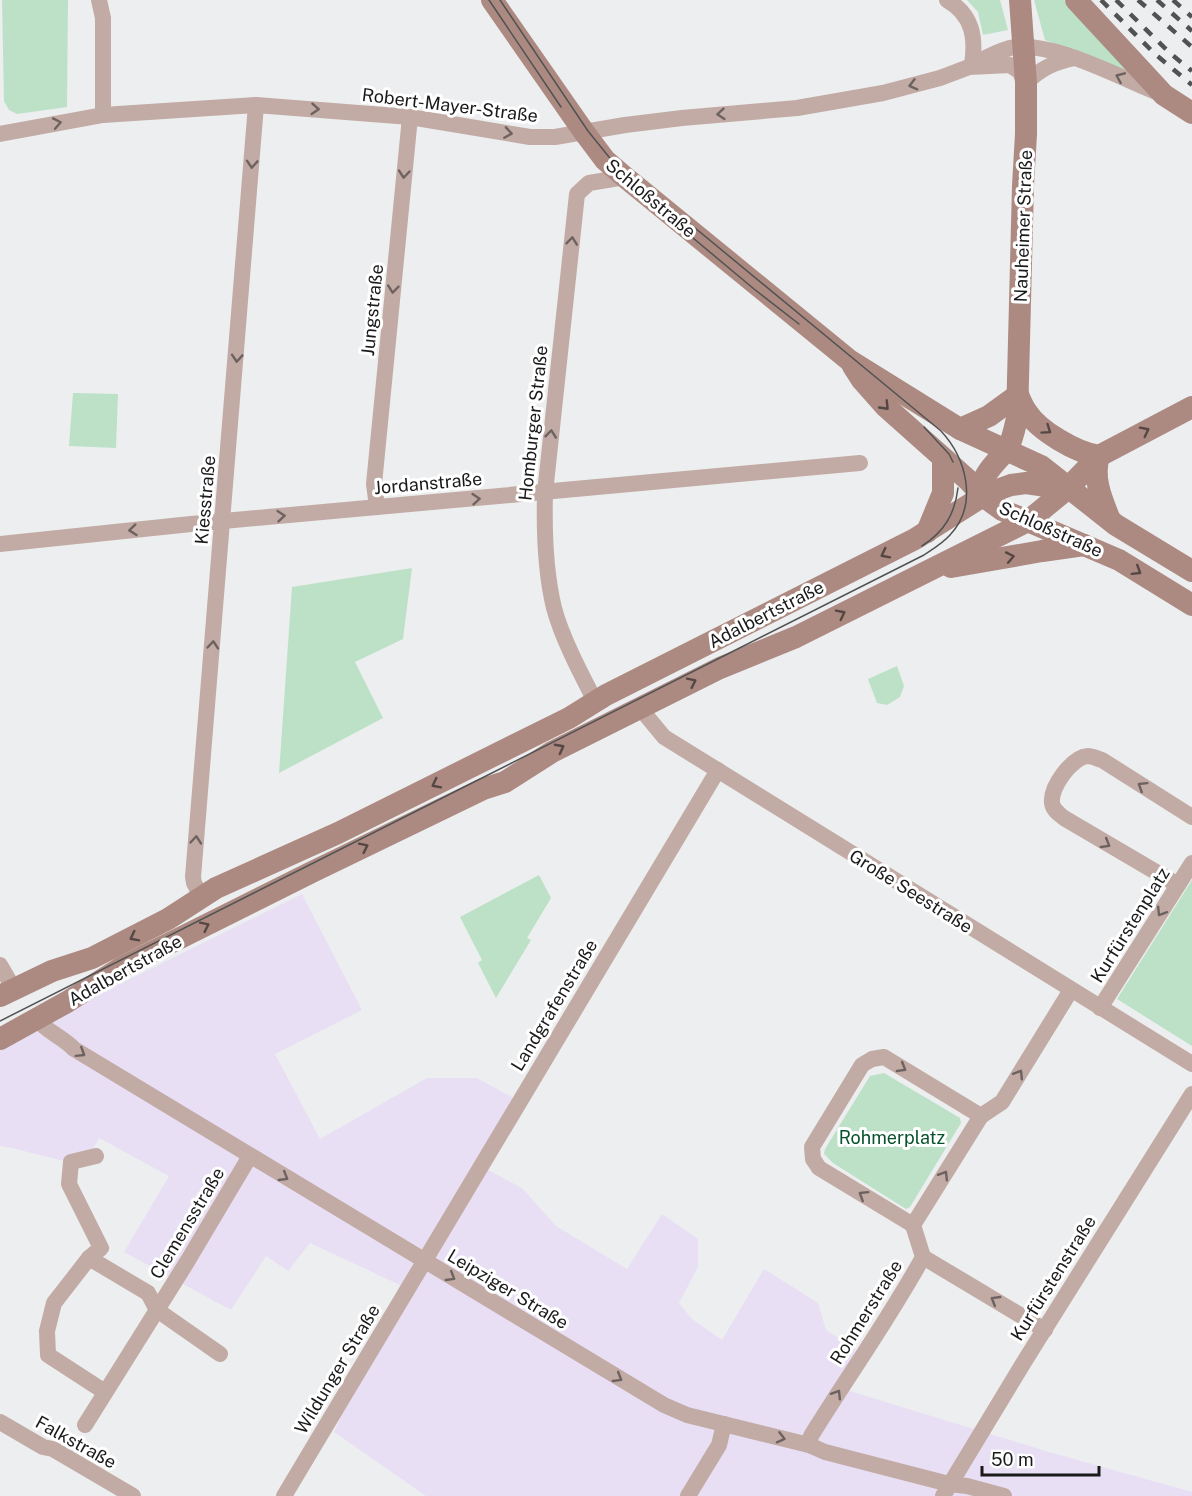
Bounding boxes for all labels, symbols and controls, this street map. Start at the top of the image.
one-way arrow [1115,72,1126,84]
one-way arrow [908,78,918,91]
street label: Robert-Mayer-Straße [361,84,539,126]
one-way arrow [310,103,319,116]
one-way arrow [716,107,725,120]
one-way arrow [52,117,62,130]
one-way arrow [503,127,512,139]
street label: Nauheimer Straße [1010,149,1036,303]
street label: Schloßstraße [602,154,700,242]
one-way arrow [245,159,258,168]
one-way arrow [398,169,411,178]
one-way arrow [565,236,578,245]
street label: Jungstraße [357,263,387,357]
one-way arrow [387,284,400,293]
street label: Homburger Straße [514,344,552,502]
one-way arrow [230,354,243,363]
one-way arrow [878,399,889,409]
one-way arrow [1040,423,1051,434]
one-way arrow [1138,427,1149,438]
one-way arrow [544,430,557,439]
street label: Kiesstraße [191,455,219,545]
street label: Jordanstraße [373,468,483,498]
one-way arrow [471,493,480,506]
street label: Schloßstraße [996,497,1106,561]
one-way arrow [277,510,286,523]
one-way arrow [129,523,138,536]
one-way arrow [881,547,891,558]
one-way arrow [1005,551,1015,564]
one-way arrow [1131,564,1141,576]
street label: Adalbertstraße [705,576,827,652]
one-way arrow [835,610,846,621]
one-way arrow [206,641,219,650]
one-way arrow [686,677,697,689]
one-way arrow [554,744,564,755]
one-way arrow [431,777,442,788]
one-way arrow [1138,782,1149,793]
one-way arrow [190,835,203,844]
one-way arrow [1100,836,1110,848]
one-way arrow [357,842,368,854]
street label: Große Seestraße [846,845,976,937]
street label: Kurfürstenplatz [1086,864,1174,986]
one-way arrow [1156,906,1168,916]
one-way arrow [199,922,210,933]
street label: Adalbertstraße [65,930,185,1010]
one-way arrow [129,930,140,941]
street label: Landgrafenstraße [506,935,602,1075]
one-way arrow [75,1046,86,1057]
one-way arrow [896,1061,906,1073]
one-way arrow [1011,1070,1023,1080]
park label: Rohmerplatz [839,1127,945,1148]
street label: Clemensstraße [146,1164,228,1282]
one-way arrow [278,1169,288,1181]
one-way arrow [937,1171,949,1181]
one-way arrow [859,1190,869,1202]
street label: Kurfürstenstraße [1006,1212,1100,1344]
street label: Leipziger Straße [444,1245,572,1333]
street label: Rohmerstraße [826,1256,906,1368]
one-way arrow [445,1270,455,1282]
one-way arrow [991,1295,1001,1307]
street label: Wildunger Straße [290,1301,384,1437]
one-way arrow [612,1370,622,1382]
one-way arrow [830,1390,842,1400]
street label: Falkstraße [32,1411,120,1473]
one-way arrow [776,1430,786,1443]
scale bar [982,1439,1099,1477]
text: 50 m [991,1449,1034,1470]

